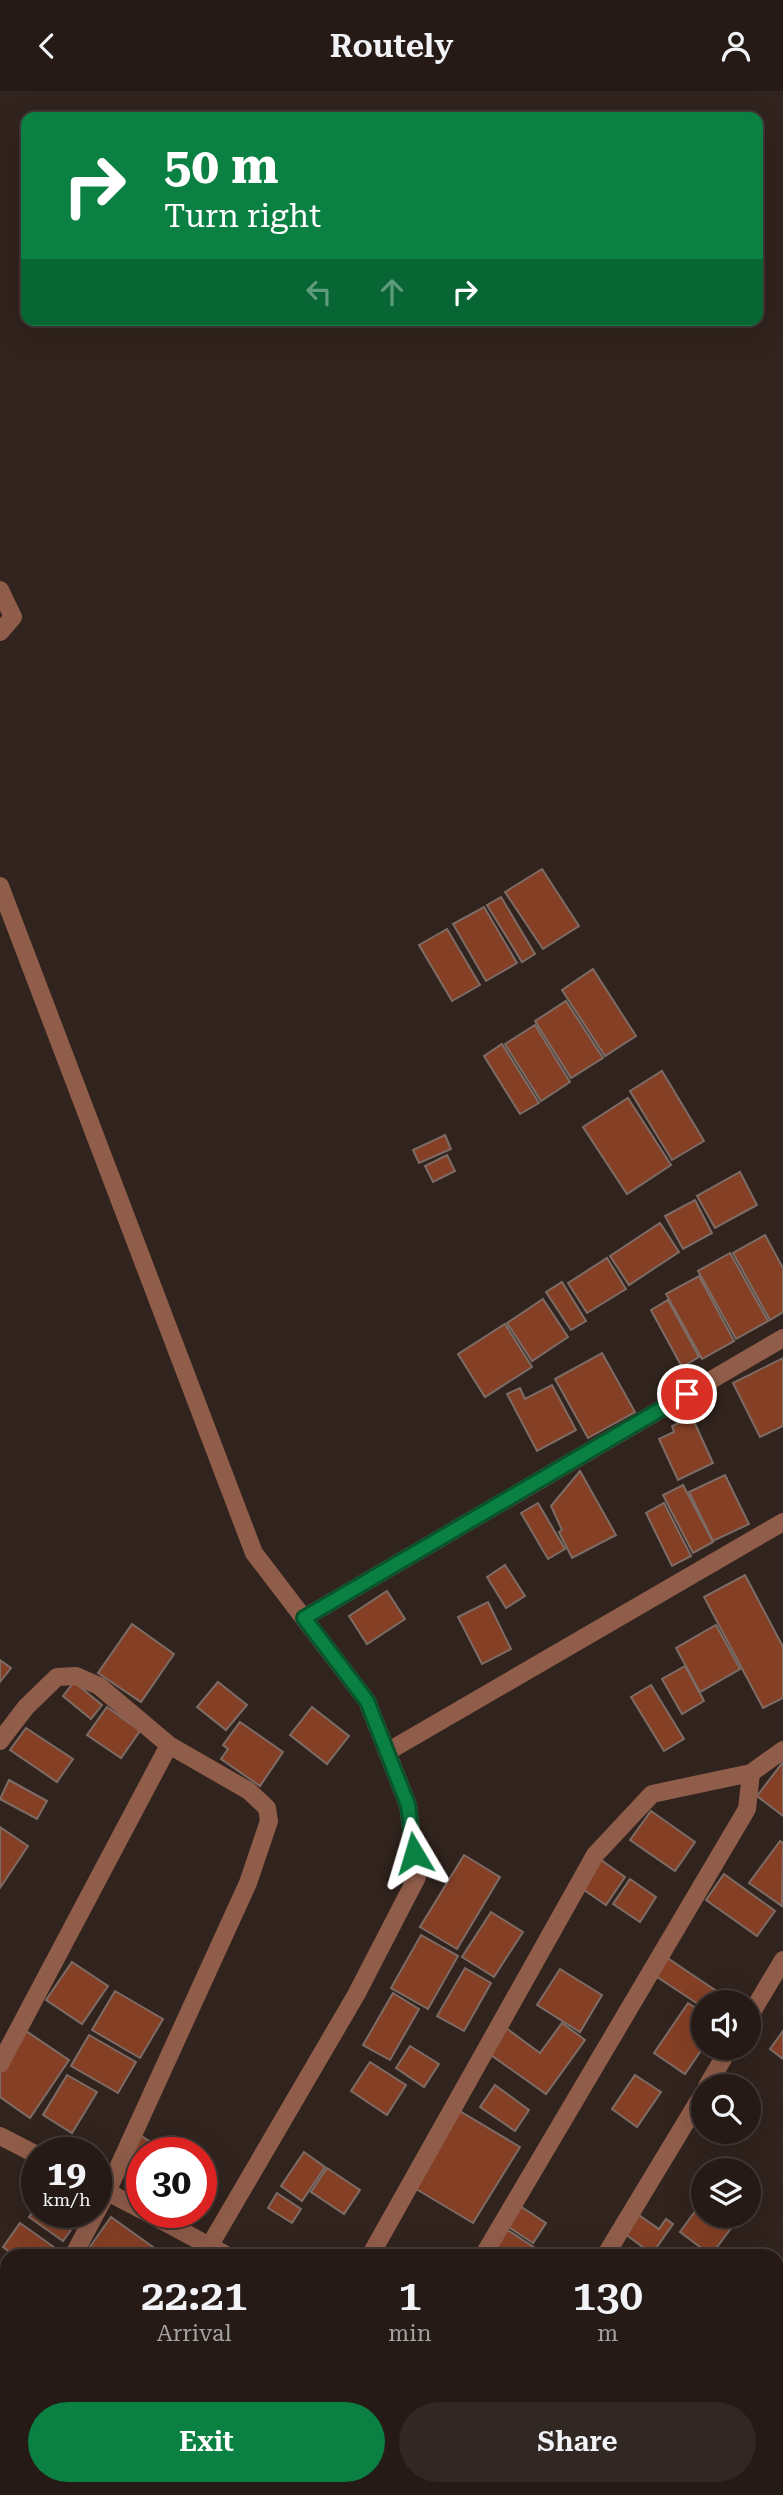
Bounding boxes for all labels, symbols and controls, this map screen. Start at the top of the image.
icon: back [28,27,66,65]
text: Routely [330,27,453,65]
icon: person [717,27,755,65]
text: 50 m [164,138,279,195]
icon: right [49,140,140,231]
text: Turn right [164,197,321,235]
icon: left [300,273,338,311]
icon: ahead [373,273,411,311]
icon: right [446,273,484,311]
pin [657,1364,717,1424]
icon: arrive [668,1375,706,1413]
position arrow [377,1816,451,1890]
map controls [691,1990,761,2228]
button: sound [691,1990,761,2060]
button: search [691,2074,761,2144]
speed limit sign: 30 [126,2137,217,2228]
text: 19 [47,2153,86,2194]
button: layers [691,2158,761,2228]
text: km/h [42,2189,91,2210]
text: 22:21 [141,2271,247,2320]
text: 1 [398,2271,422,2320]
text: 130 [572,2271,643,2320]
text: Arrival [157,2320,232,2347]
text: min [388,2320,432,2347]
text: m [597,2320,618,2347]
button: Exit [28,2402,385,2482]
button: Share [399,2402,756,2482]

